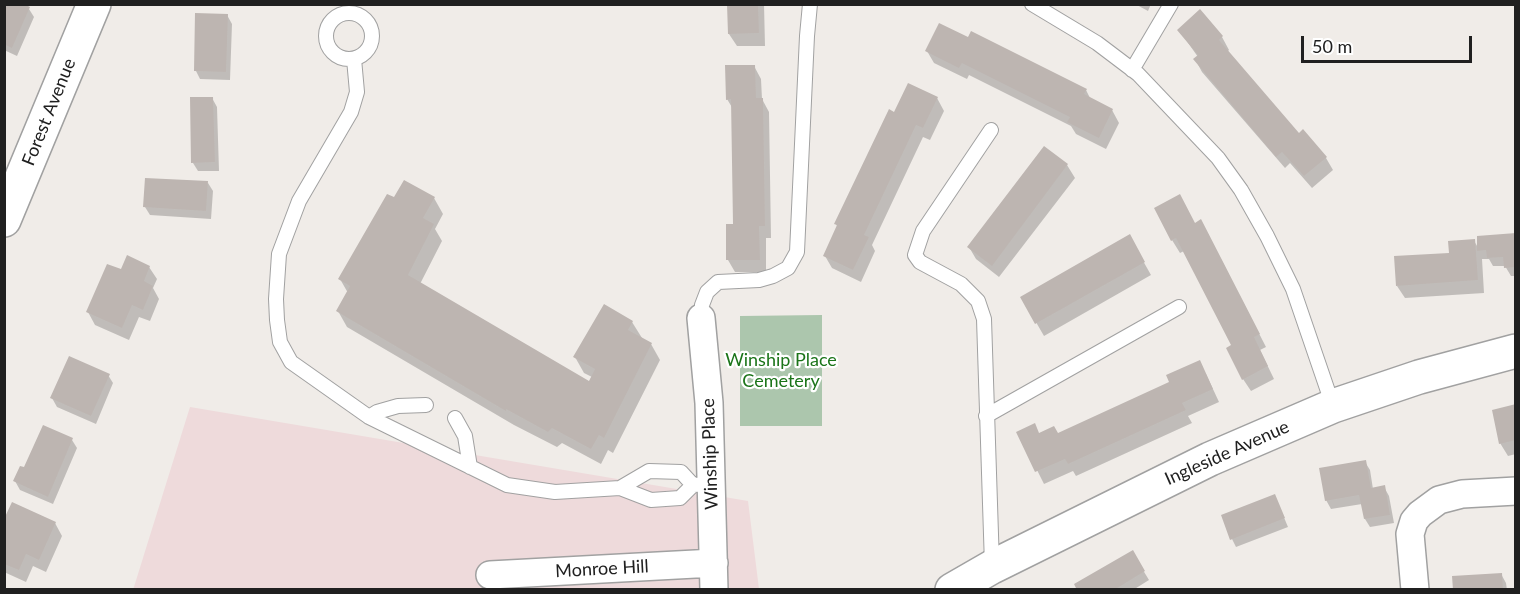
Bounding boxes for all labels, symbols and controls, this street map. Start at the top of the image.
scale bar [1304,24,1475,62]
text: 50 m [1312,35,1352,57]
street label: Forest Avenue [18,55,80,169]
park label: Winship Place Cemetery [725,349,837,392]
street label: Winship Place [697,398,723,510]
street label: Ingleside Avenue [1161,416,1293,490]
street label: Monroe Hill [555,556,649,582]

